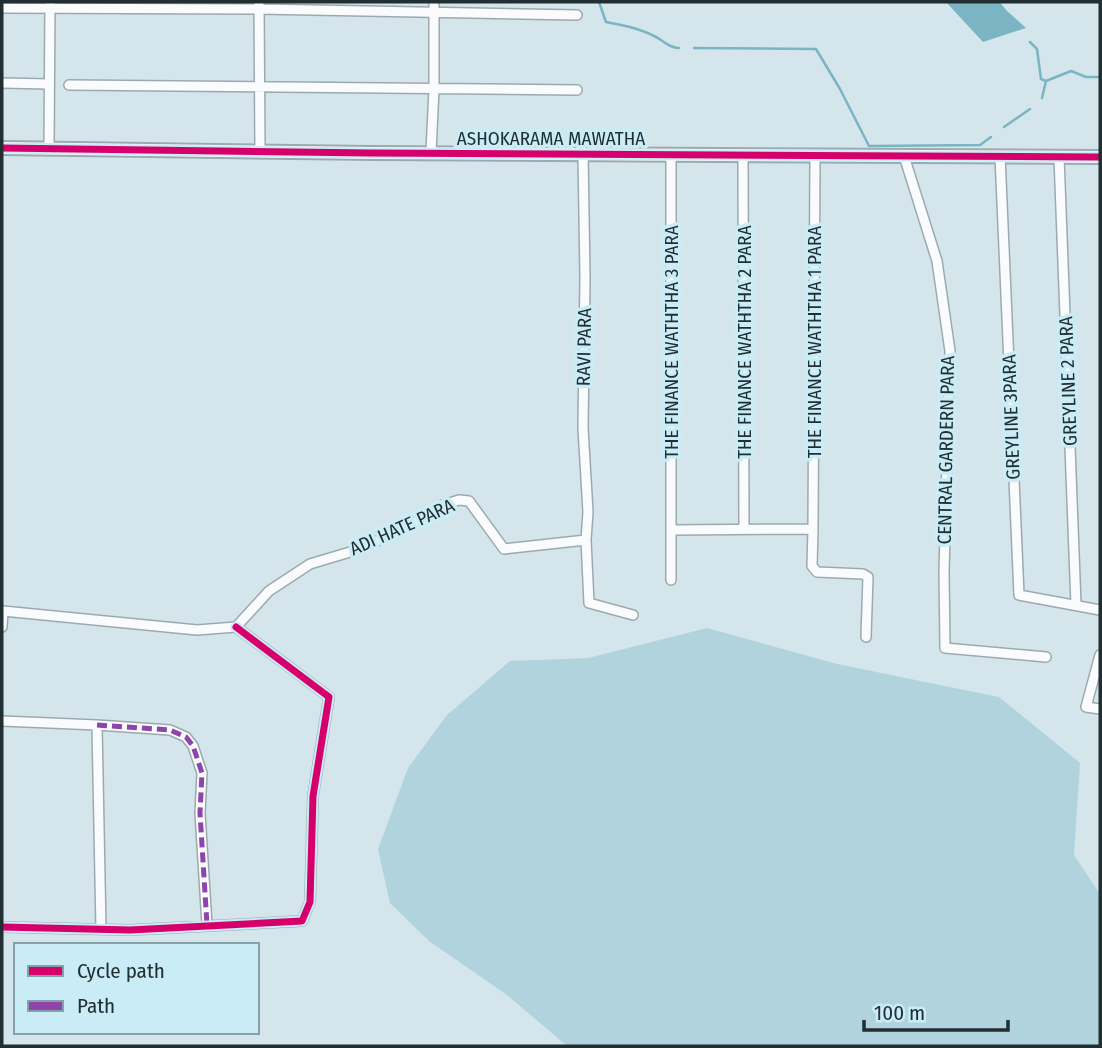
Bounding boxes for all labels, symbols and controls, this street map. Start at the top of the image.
street label: ASHOKARAMA MAWATHA [457,127,645,150]
street label: THE FINANCE WATHTHA 3 PARA [660,225,683,459]
street label: THE FINANCE WATHTHA 2 PARA [733,225,756,459]
street label: THE FINANCE WATHTHA 1 PARA [803,226,826,458]
street label: RAVI PARA [572,308,596,386]
street label: GREYLINE 2 PARA [1054,316,1082,446]
street label: GREYLINE 3PARA [997,354,1025,480]
street label: CENTRAL GARDERN PARA [933,355,959,545]
street label: ADI HATE PARA [346,494,458,560]
legend [14,943,259,1034]
text: Cycle path [77,958,165,984]
scale bar [864,988,1007,1032]
text: Path [77,993,115,1019]
text: 100 m [874,1000,925,1026]

